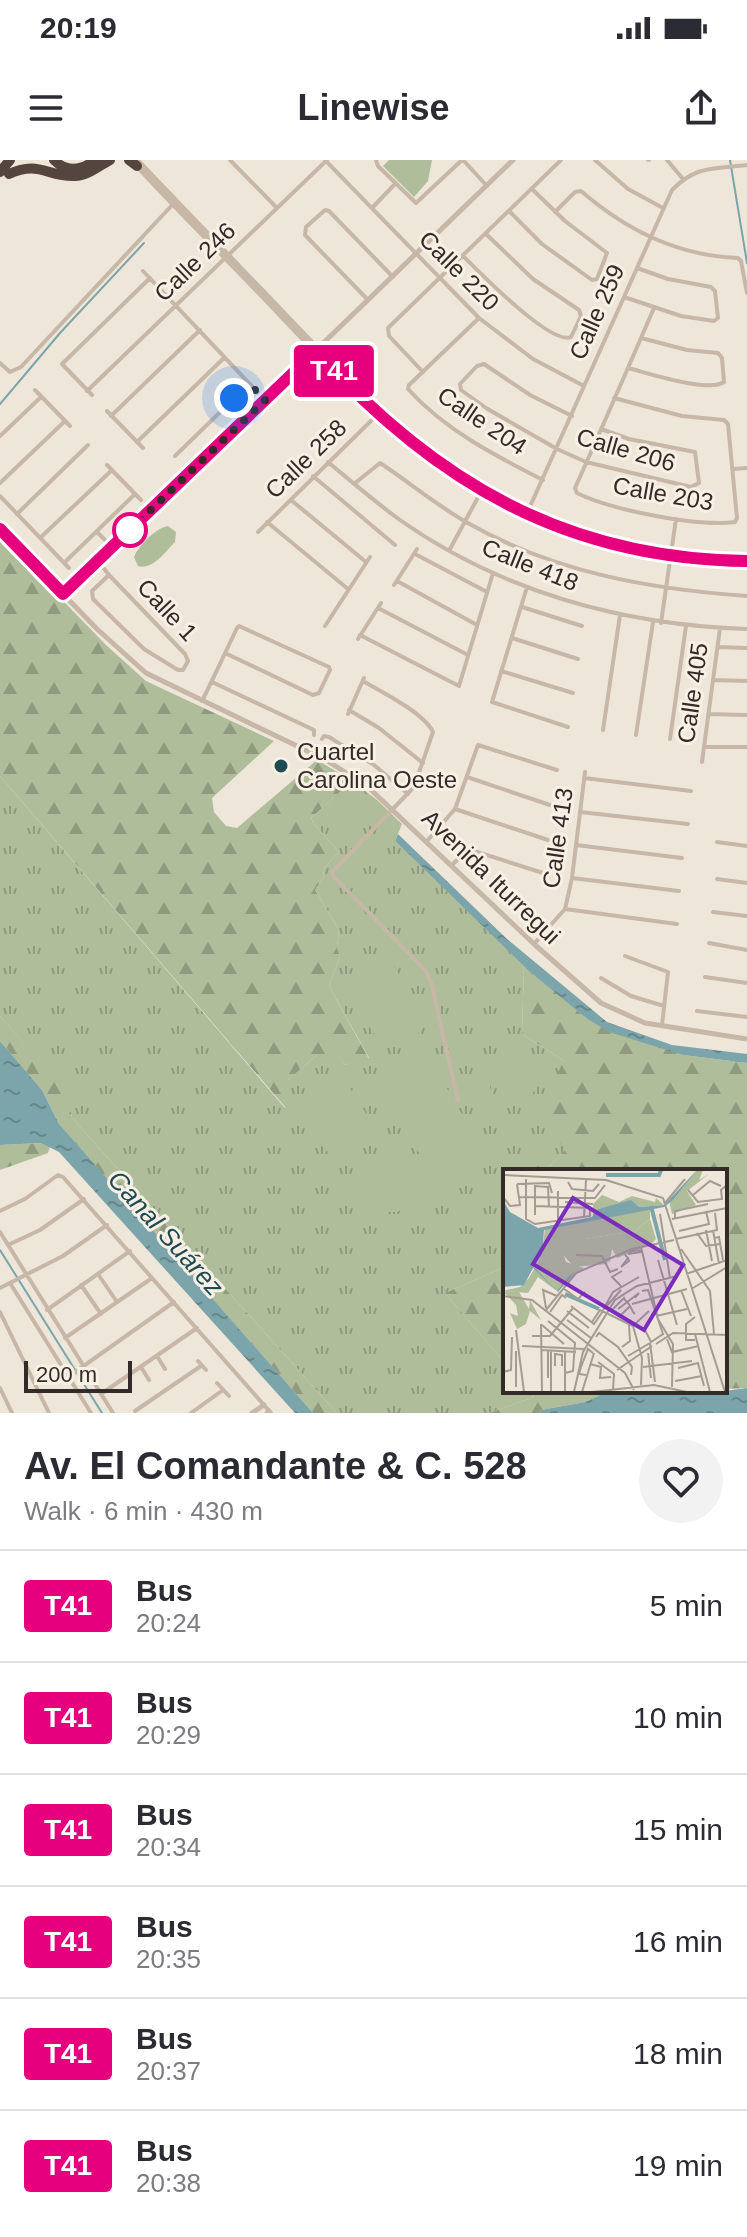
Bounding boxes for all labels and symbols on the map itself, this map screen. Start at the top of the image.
street label: Calle 246 [149,217,241,307]
street label: Calle 220 [414,225,505,316]
street label: Calle 259 [564,260,629,364]
line badge: T41 [288,345,380,397]
your location [214,378,254,418]
street label: Calle 204 [433,381,532,460]
street label: Calle 258 [260,414,352,504]
street label: Calle 206 [574,423,679,476]
street label: Calle 203 [611,471,715,516]
unlabelled marker [113,513,147,547]
street label: Calle 418 [478,533,582,596]
street label: Calle 1 [132,573,203,646]
street label: Calle 405 [672,641,713,745]
place label: Cuartel Carolina Oeste [297,738,457,793]
marker: Cuartel Carolina Oeste [272,757,290,775]
street label: Calle 413 [537,786,578,890]
street label: Avenida Iturregui [417,804,566,949]
water label: Canal Suárez [102,1164,230,1302]
inset map [503,1169,727,1393]
scale bar [24,1357,132,1393]

